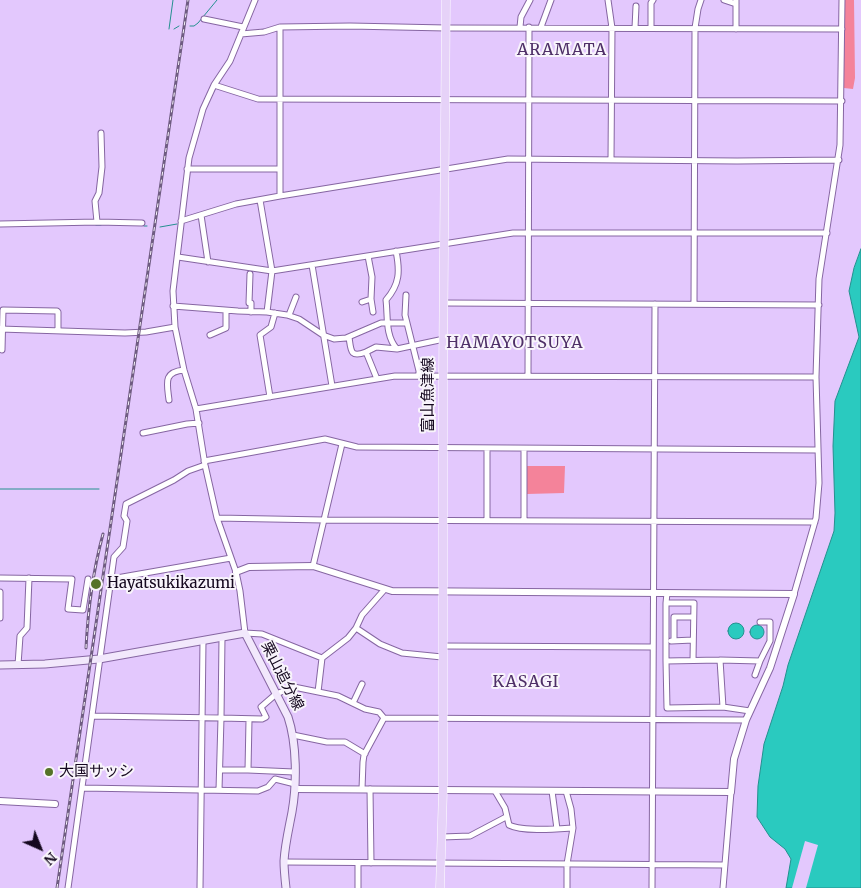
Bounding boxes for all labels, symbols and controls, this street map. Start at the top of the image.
district label: ARAMATA [516,40,608,60]
district label: HAMAYOTSUYA [445,333,585,353]
street label: 富山魚津線 [420,358,438,432]
place label: Hayatsukikazumi [107,575,235,593]
marker: Hayatsukikazumi [89,577,103,591]
street label: 栗山追分線 [257,639,307,713]
district label: KASAGI [492,672,560,692]
place label: 大国サッシ [59,763,134,781]
marker: 大国サッシ [43,766,55,778]
north arrow [15,823,65,873]
text: N [40,848,61,869]

